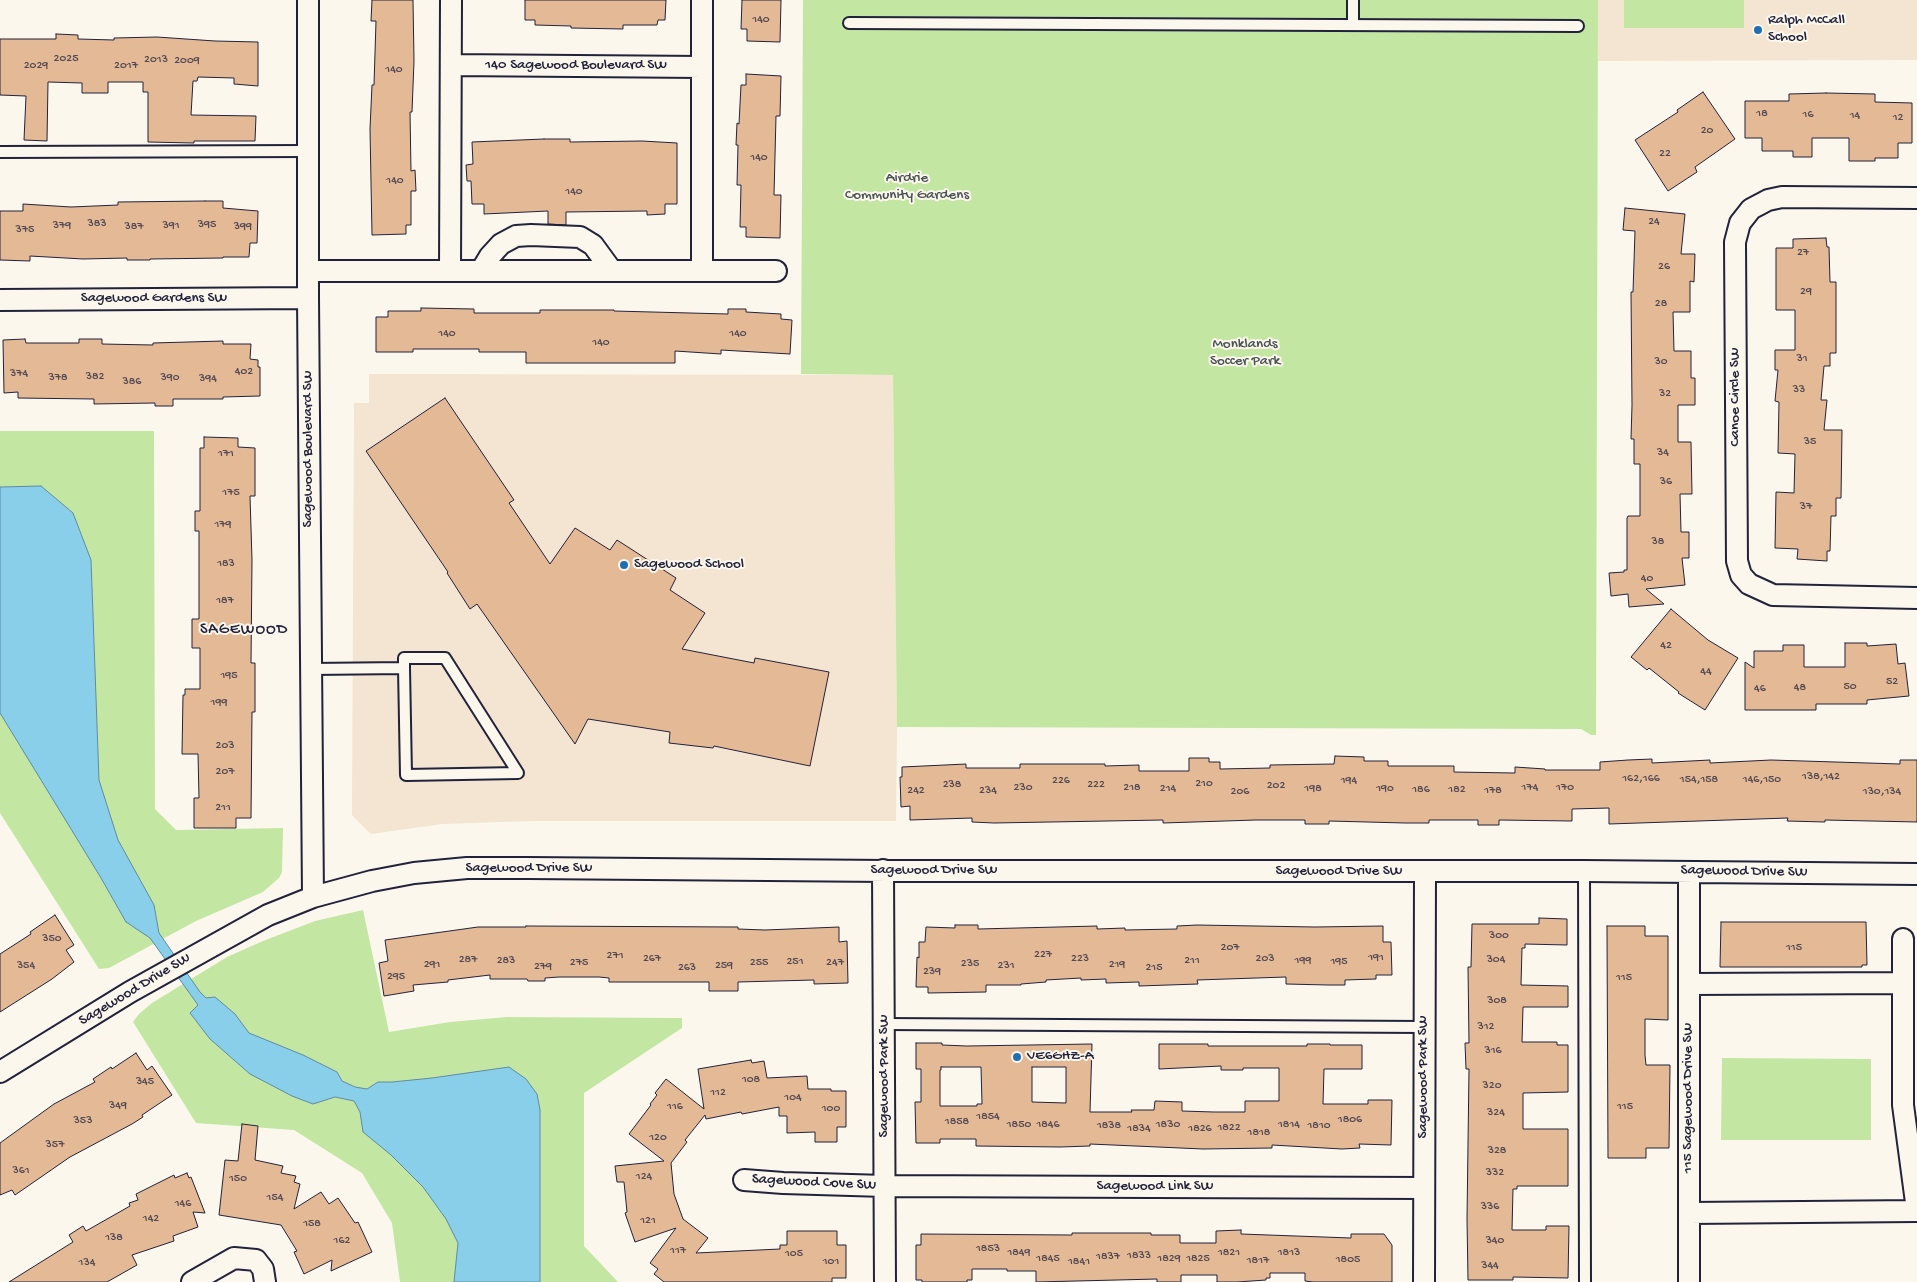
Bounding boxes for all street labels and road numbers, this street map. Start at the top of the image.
street label: 140 Sagewood Boulevard SW [485,57,667,75]
street label: Sagewood Gardens SW [81,290,227,308]
street label: Canoe Circle SW [1727,348,1745,446]
street label: Sagewood Boulevard SW [300,371,318,527]
street label: Sagewood Drive SW [465,860,593,878]
street label: Sagewood Drive SW [870,862,998,880]
street label: Sagewood Drive SW [1680,862,1808,882]
street label: Sagewood Drive SW [1275,863,1403,881]
street label: Sagewood Drive SW [76,950,194,1030]
street label: Sagewood Park SW [876,1015,894,1137]
street label: Sagewood Park SW [1415,1016,1433,1138]
street label: 115 Sagewood Drive SW [1680,1023,1698,1173]
street label: Sagewood Cove SW [751,1171,877,1195]
street label: Sagewood Link SW [1097,1178,1213,1196]

